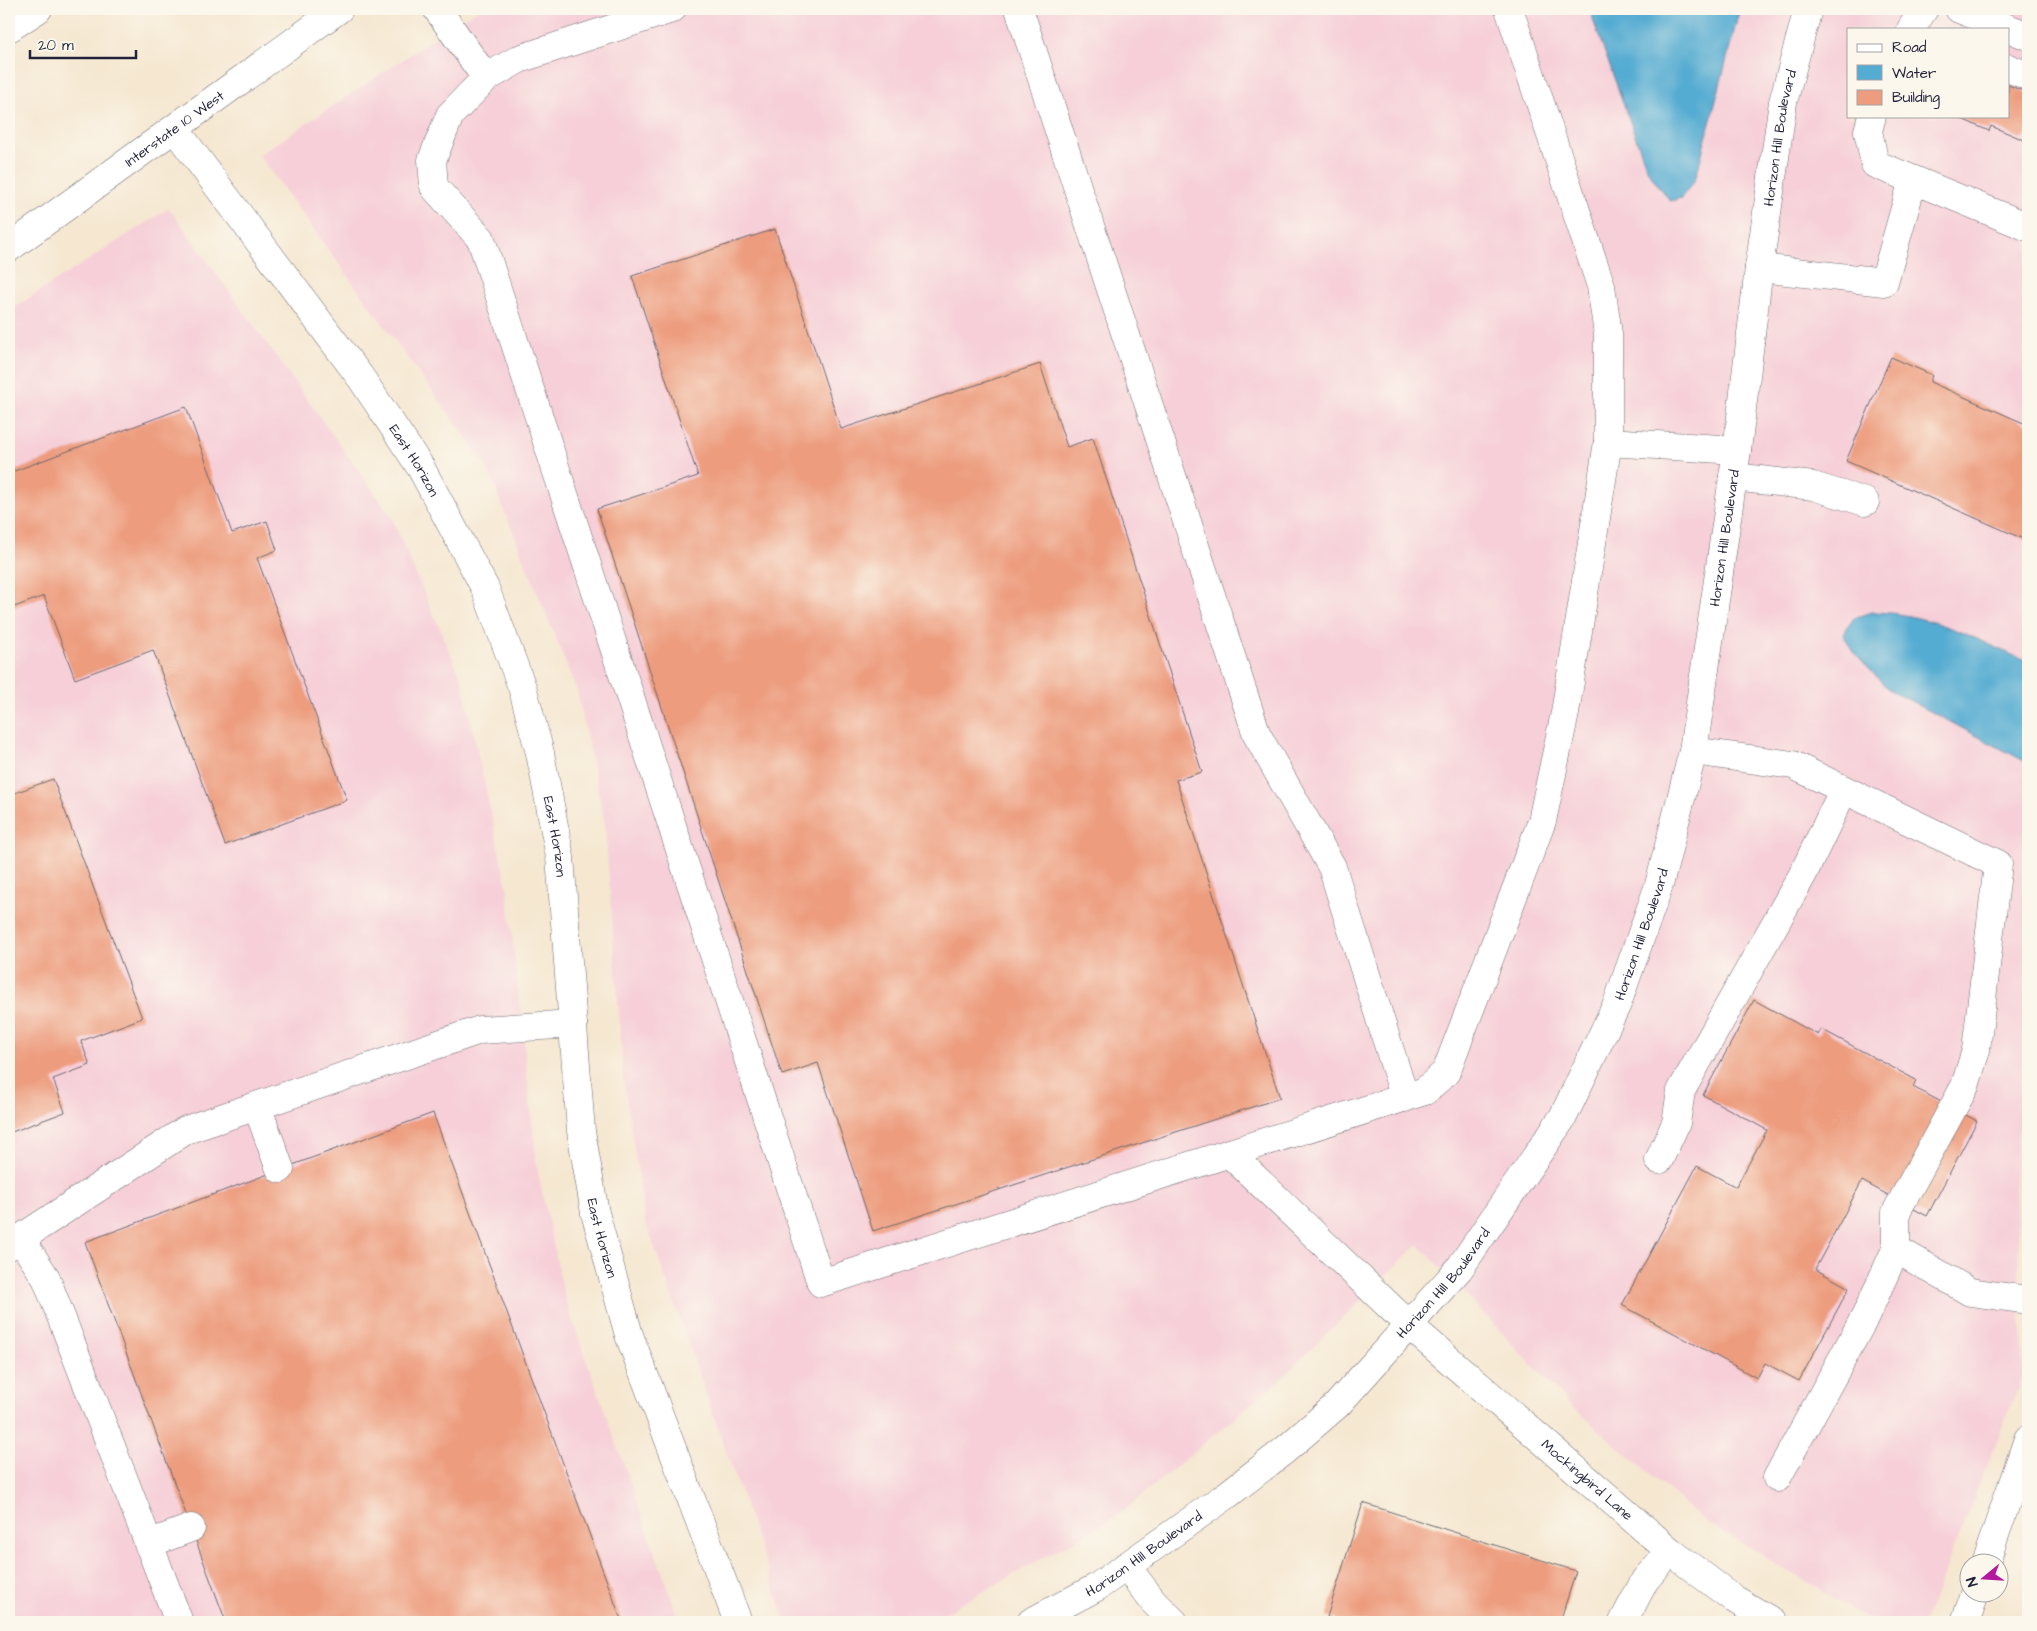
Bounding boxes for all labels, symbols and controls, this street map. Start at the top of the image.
scale bar [30,28,136,60]
legend [1847,28,2010,118]
text: 20 m [38,35,74,56]
text: Road [1892,37,1927,58]
text: Water [1892,63,1936,84]
street label: Horizon Hill Boulevard [1759,68,1802,208]
street label: Interstate 10 West [121,86,229,172]
text: Building [1892,87,1940,109]
street label: East Horizon [384,421,443,500]
street label: Horizon Hill Boulevard [1705,468,1745,608]
street label: East Horizon [538,795,570,878]
street label: Horizon Hill Boulevard [1610,867,1674,1003]
street label: East Horizon [582,1197,622,1280]
street label: Horizon Hill Boulevard [1392,1224,1495,1343]
street label: Mockingbird Lane [1537,1435,1637,1526]
street label: Horizon Hill Boulevard [1082,1507,1207,1602]
north arrow [1960,1554,2010,1604]
text: N [1962,1574,1983,1589]

